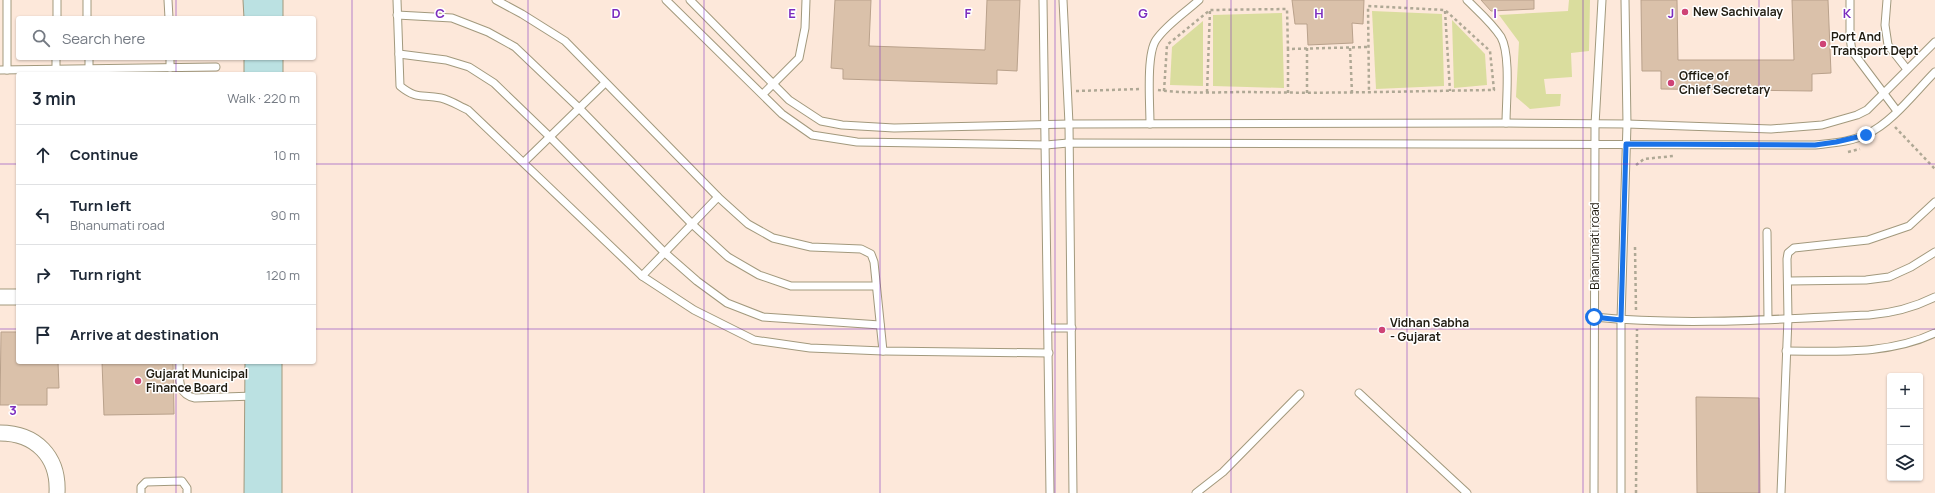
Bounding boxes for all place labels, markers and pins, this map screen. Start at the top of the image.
place label: New Sachivalay [1693,3,1783,20]
marker: New Sachivalay [1680,7,1690,17]
place label: Port And Transport Dept [1831,28,1918,59]
marker: Port And Transport Dept [1818,39,1828,49]
place label: Office of Chief Secretary [1679,67,1771,98]
marker: Office of Chief Secretary [1666,78,1676,88]
place label: Vidhan Sabha - Gujarat [1390,314,1469,345]
marker: Vidhan Sabha - Gujarat [1377,325,1387,335]
place label: Gujarat Municipal Finance Board [146,365,248,396]
marker: Gujarat Municipal Finance Board [133,376,143,386]

